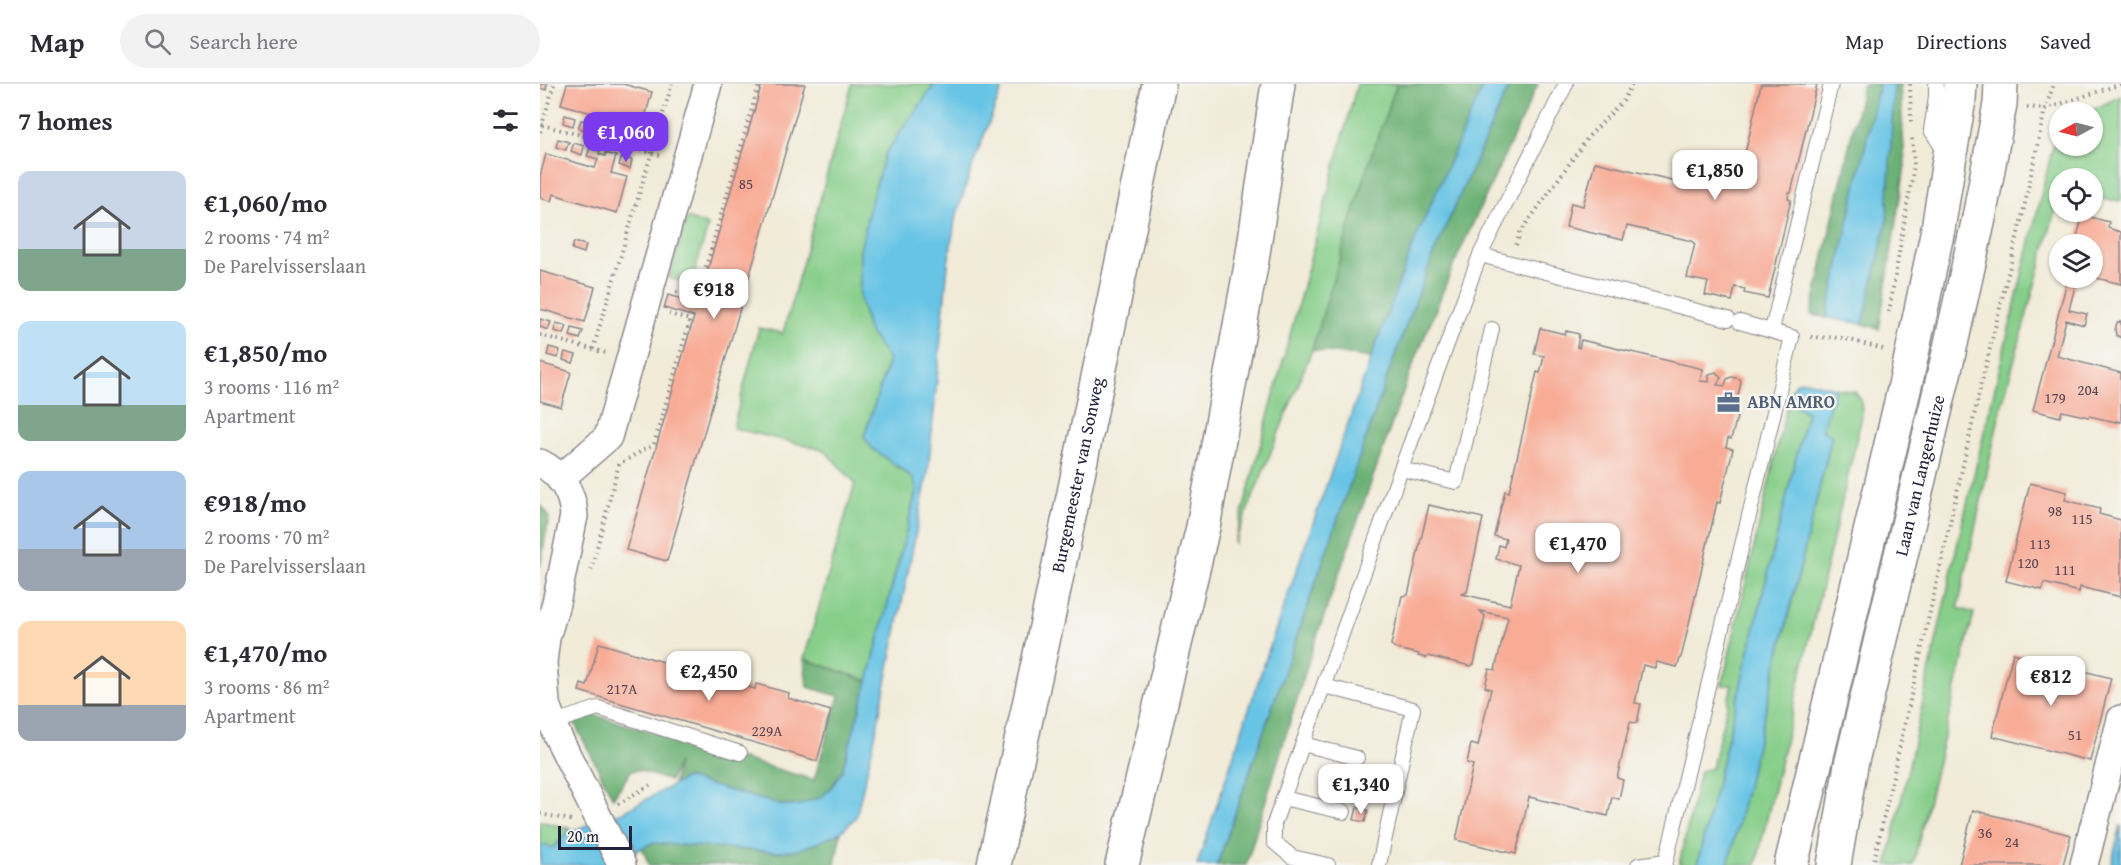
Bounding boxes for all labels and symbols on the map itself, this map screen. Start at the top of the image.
north arrow [2049,102,2103,156]
pin: €1,060 [577,112,675,163]
pin: €1,850 [1666,150,1764,201]
house number: 85 [739,173,753,194]
pin: €918 [678,269,750,320]
street label: Burgemeester van Sonweg [1044,375,1111,575]
house number: 204 [2077,379,2099,400]
house number: 179 [2044,387,2066,408]
place label: ABN AMRO [1747,388,1835,415]
office icon: ABN AMRO [1716,389,1742,415]
street label: Laan van Langerhuize [1887,392,1952,559]
house number: 98 [2048,500,2062,521]
house number: 115 [2071,508,2093,529]
pin: €1,470 [1529,523,1627,574]
house number: 113 [2029,533,2051,554]
house number: 120 [2017,552,2039,573]
house number: 111 [2054,559,2076,580]
pin: €2,450 [660,651,758,702]
pin: €812 [2015,656,2087,707]
house number: 217A [607,678,637,699]
house number: 229A [752,720,782,741]
house number: 51 [2068,724,2082,745]
pin: €1,340 [1312,764,1410,815]
house number: 36 [1978,822,1992,843]
scale bar [558,823,632,850]
house number: 24 [2005,831,2019,852]

